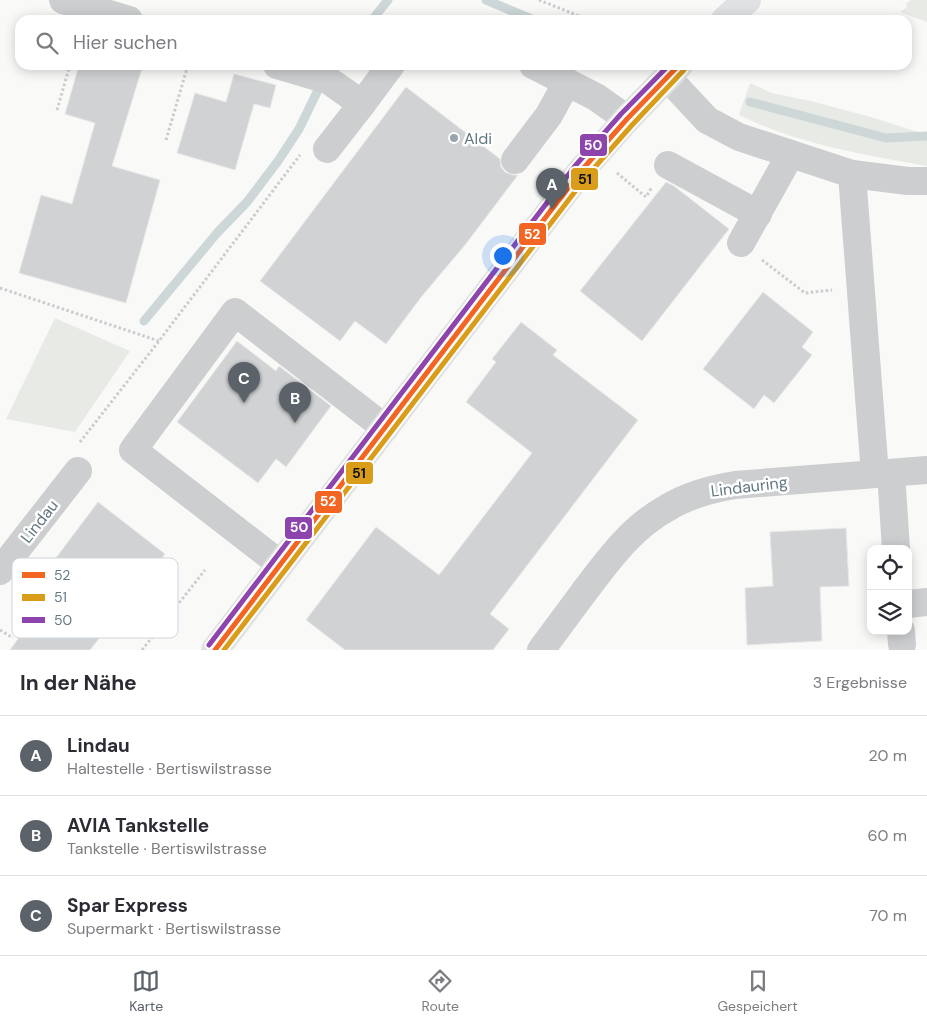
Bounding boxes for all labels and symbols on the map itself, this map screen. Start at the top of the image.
place label: Aldi [464,128,492,149]
marker: Aldi [448,132,460,144]
line badge: 50 [579,133,608,157]
text: 50 [584,136,602,154]
line badge: 51 [570,167,599,191]
pin: A [536,168,568,209]
text: 51 [578,170,592,188]
line badge: 52 [518,222,547,246]
text: 52 [524,225,540,243]
your location [490,243,516,269]
pin: C [228,362,260,403]
pin: B [279,382,311,423]
line badge: 51 [345,461,374,485]
text: 51 [352,464,366,482]
street label: Lindauring [709,471,789,502]
line badge: 52 [314,490,343,514]
text: 52 [320,492,336,510]
street label: Lindau [16,495,63,547]
line badge: 50 [284,516,313,540]
text: 50 [290,518,308,536]
legend [12,558,178,638]
text: 52 [54,566,70,584]
text: 51 [54,588,67,606]
text: 50 [54,611,72,629]

